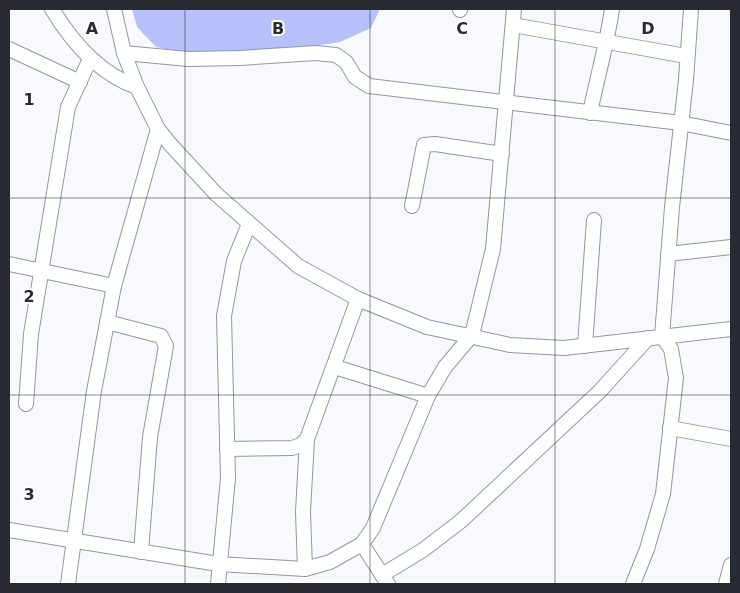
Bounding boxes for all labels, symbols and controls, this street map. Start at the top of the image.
text: A [86,19,99,38]
text: B [272,19,284,38]
text: C [456,19,468,38]
text: D [641,19,655,38]
text: 1 [23,90,35,109]
text: 2 [23,287,35,306]
text: 3 [23,485,35,504]

